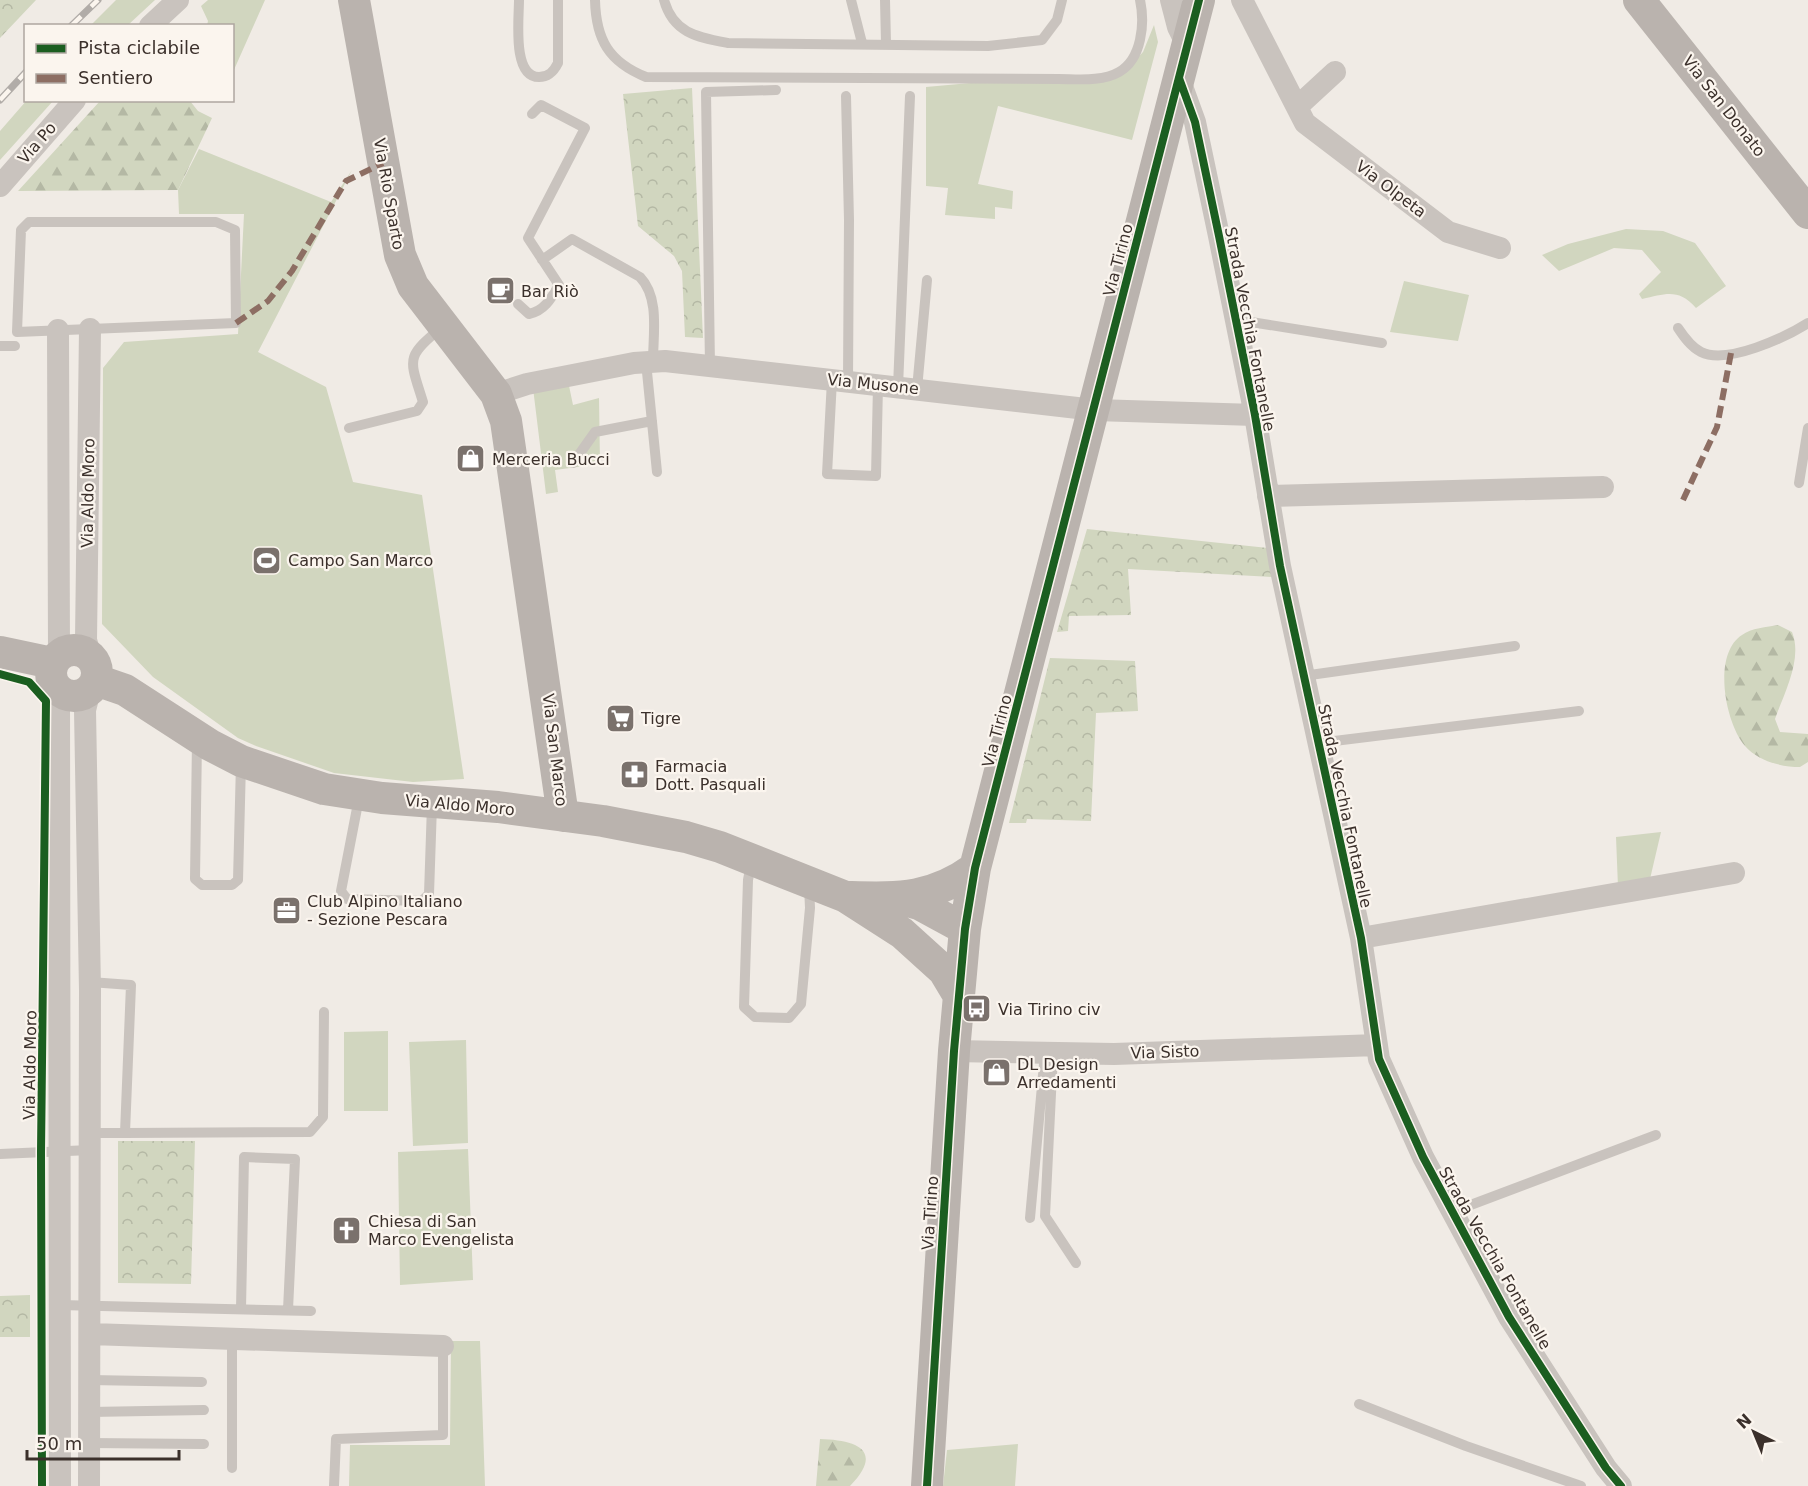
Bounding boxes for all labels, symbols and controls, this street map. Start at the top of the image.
legend [24,24,234,102]
text: Pista ciclabile [78,37,200,58]
street label: Via San Donato [1679,52,1769,160]
text: Sentiero [78,67,153,88]
street label: Via Po [14,118,60,168]
street label: Via Rio Sparto [370,137,408,251]
street label: Via Olpeta [1352,156,1430,222]
street label: Via Tirino [1099,222,1137,298]
street label: Strada Vecchia Fontanelle [1221,225,1279,433]
cafe icon: Bar Riò [484,275,516,307]
place label: Bar Riò [521,282,579,301]
street label: Via Musone [826,370,920,398]
street label: Via Aldo Moro [78,438,98,548]
shop icon: Merceria Bucci [455,443,487,475]
place label: Merceria Bucci [492,450,610,469]
sports icon: Campo San Marco [251,544,283,576]
place label: Campo San Marco [288,551,433,570]
street label: Via San Marco [539,692,571,808]
street label: Via Tirino [978,693,1016,769]
supermarket icon: Tigre [604,702,636,734]
street label: Strada Vecchia Fontanelle [1314,702,1376,910]
place label: Tigre [640,709,681,728]
place label: Farmacia Dott. Pasquali [655,757,766,794]
pharmacy icon: Farmacia Dott. Pasquali [618,759,650,791]
street label: Via Aldo Moro [404,791,516,819]
place label: Club Alpino Italiano - Sezione Pescara [307,892,462,929]
office icon: Club Alpino Italiano - Sezione Pescara [270,894,302,926]
bus stop icon: Via Tirino civ [961,993,993,1025]
place label: Via Tirino civ [998,1000,1100,1019]
street label: Via Aldo Moro [20,1010,40,1120]
street label: Via Sisto [1130,1041,1200,1063]
place label: DL Design Arredamenti [1017,1055,1117,1092]
shop icon: DL Design Arredamenti [980,1057,1012,1089]
street label: Strada Vecchia Fontanelle [1435,1163,1555,1353]
street label: Via Tirino [918,1175,942,1251]
place label: Chiesa di San Marco Evengelista [368,1212,514,1249]
church icon: Chiesa di San Marco Evengelista [331,1214,363,1246]
north arrow [1724,1402,1784,1462]
text: N [1733,1410,1755,1433]
scale bar [27,1423,178,1461]
text: 50 m [36,1433,82,1454]

